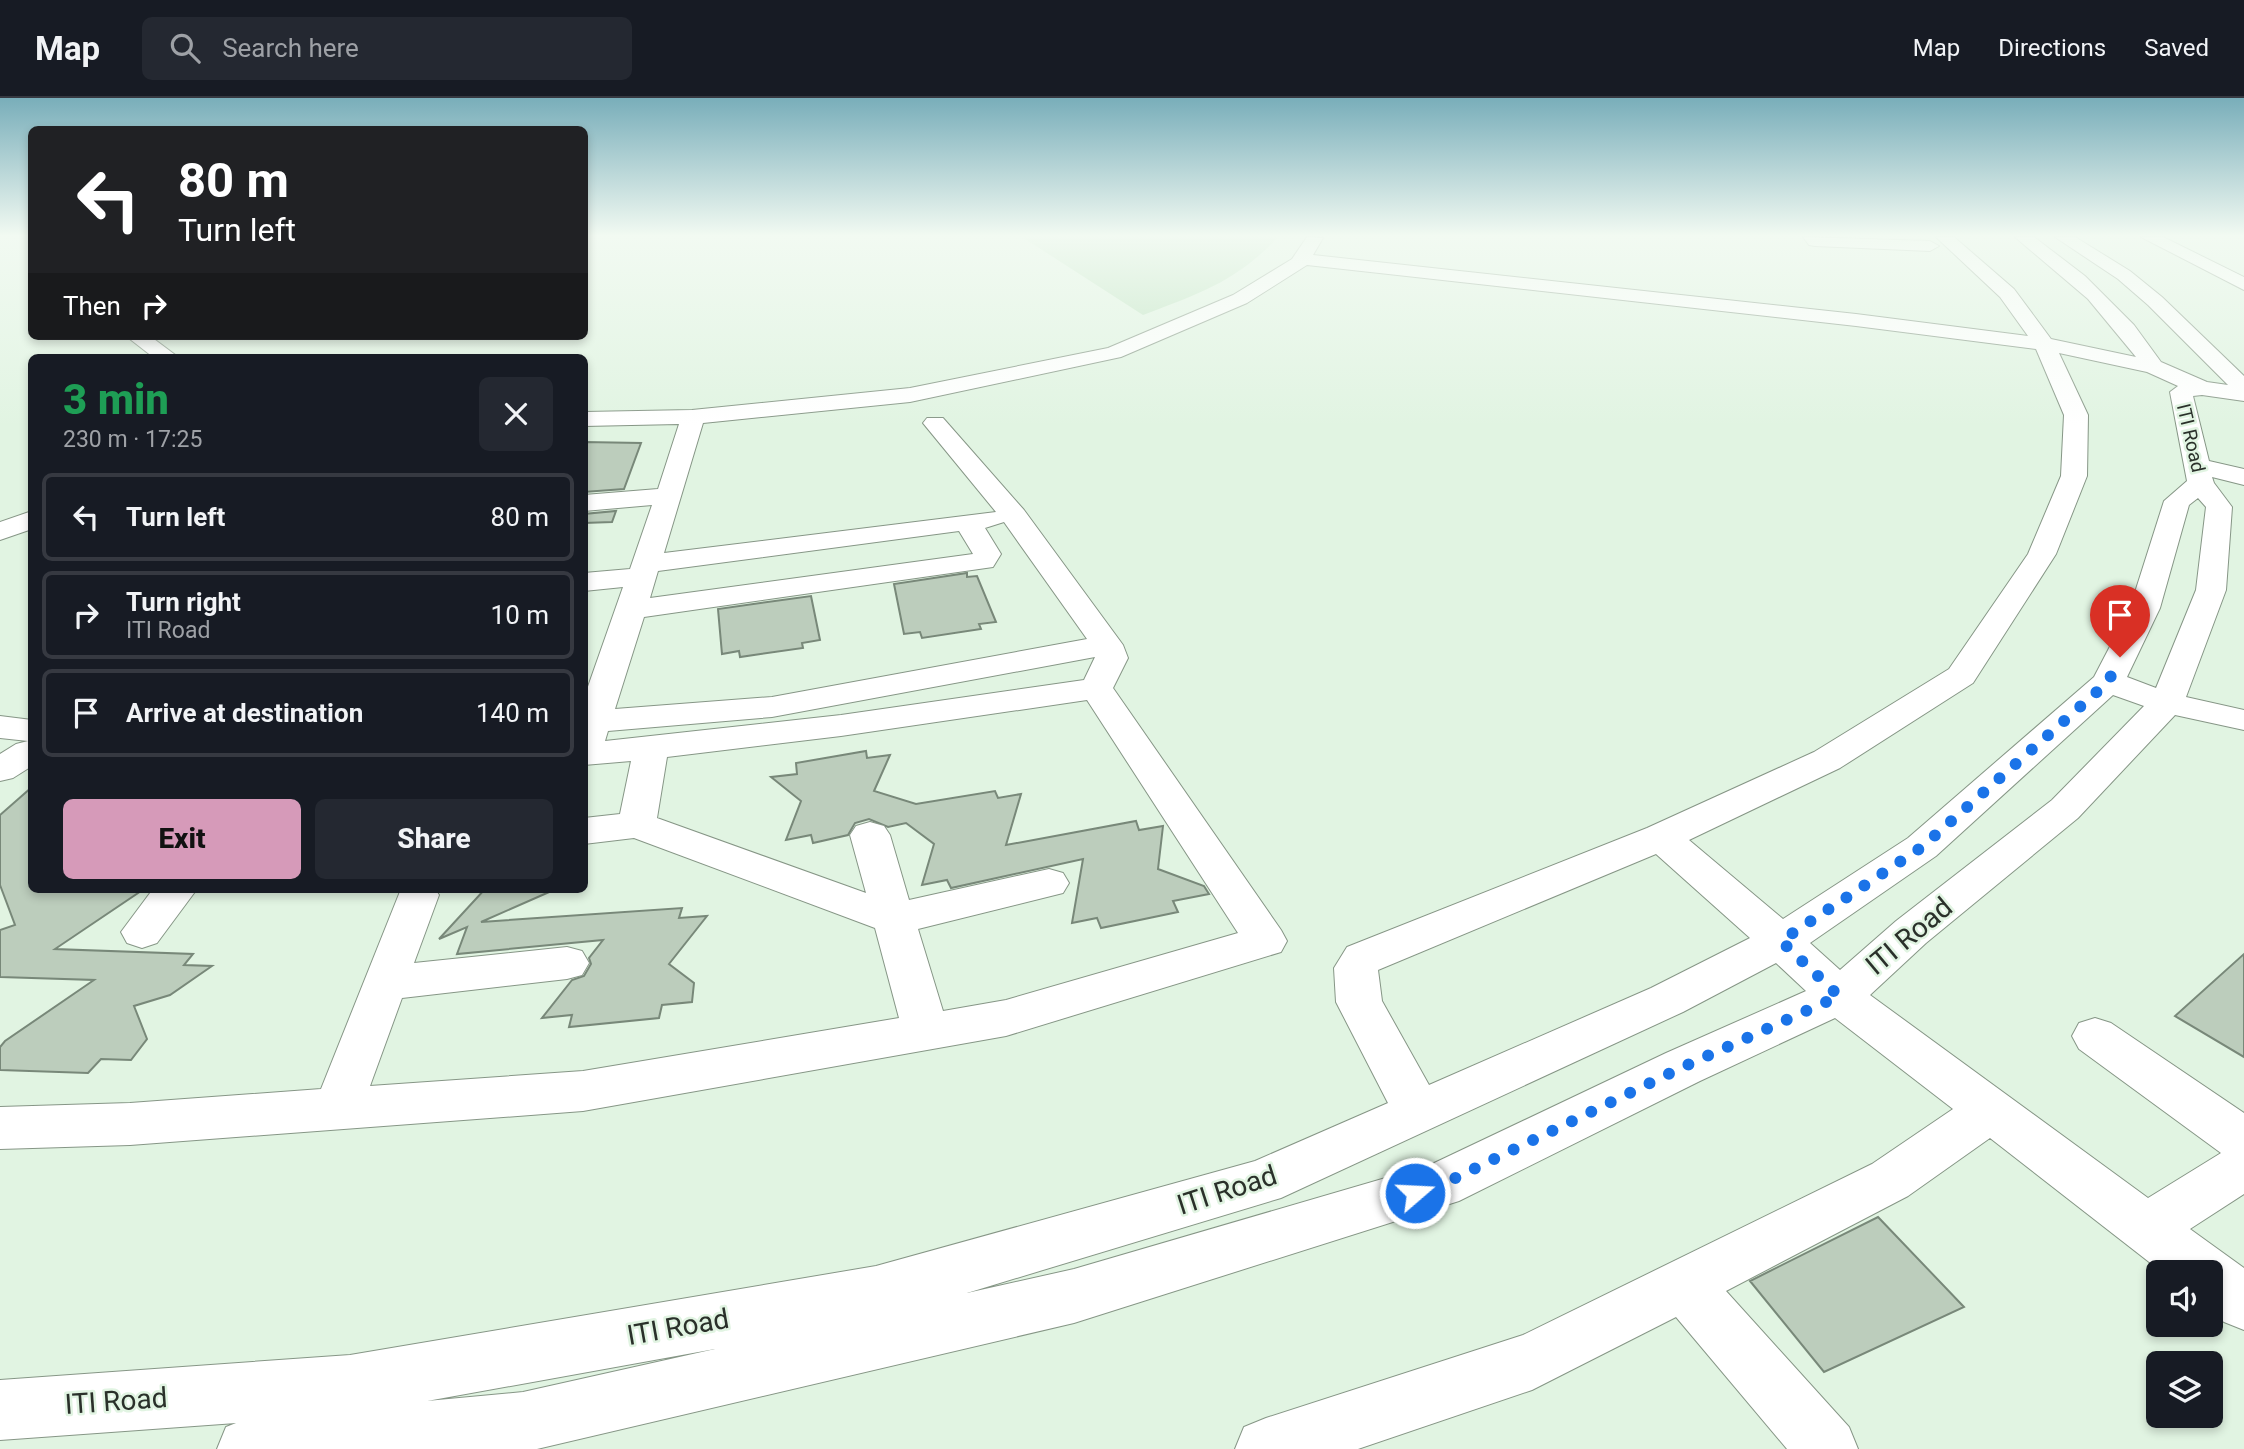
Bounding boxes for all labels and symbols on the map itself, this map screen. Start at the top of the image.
street label: ITI Road [2172,401,2210,475]
pin [2090,585,2150,657]
street label: ITI Road [1859,890,1959,982]
position arrow [1378,1156,1452,1230]
street label: ITI Road [1173,1158,1281,1222]
street label: ITI Road [625,1302,731,1352]
street label: ITI Road [64,1381,168,1421]

